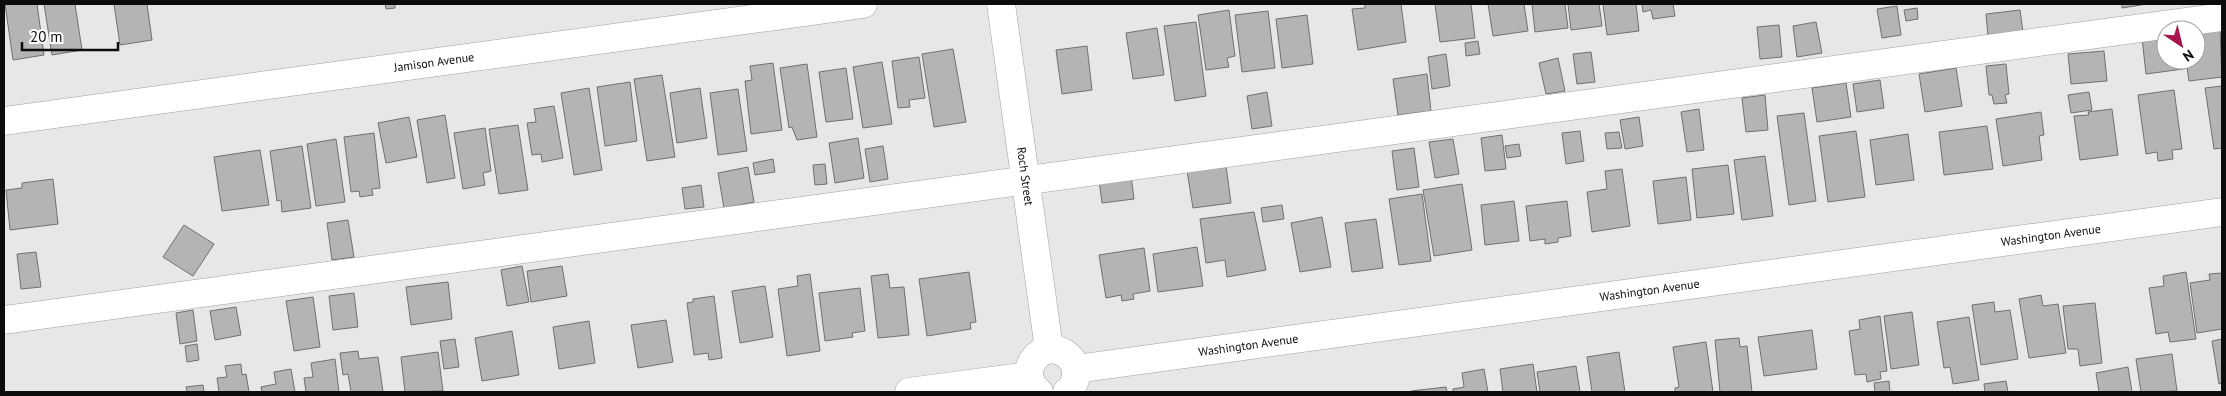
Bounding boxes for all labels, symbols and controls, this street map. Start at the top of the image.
scale bar [22,20,119,52]
north arrow [2156,20,2206,70]
text: 20 m [30,27,63,46]
text: N [2180,46,2197,66]
street label: Jamison Avenue [392,49,475,75]
street label: Roch Street [1014,146,1037,206]
street label: Washington Avenue [2000,221,2102,249]
street label: Washington Avenue [1599,276,1700,304]
street label: Washington Avenue [1197,331,1299,359]

